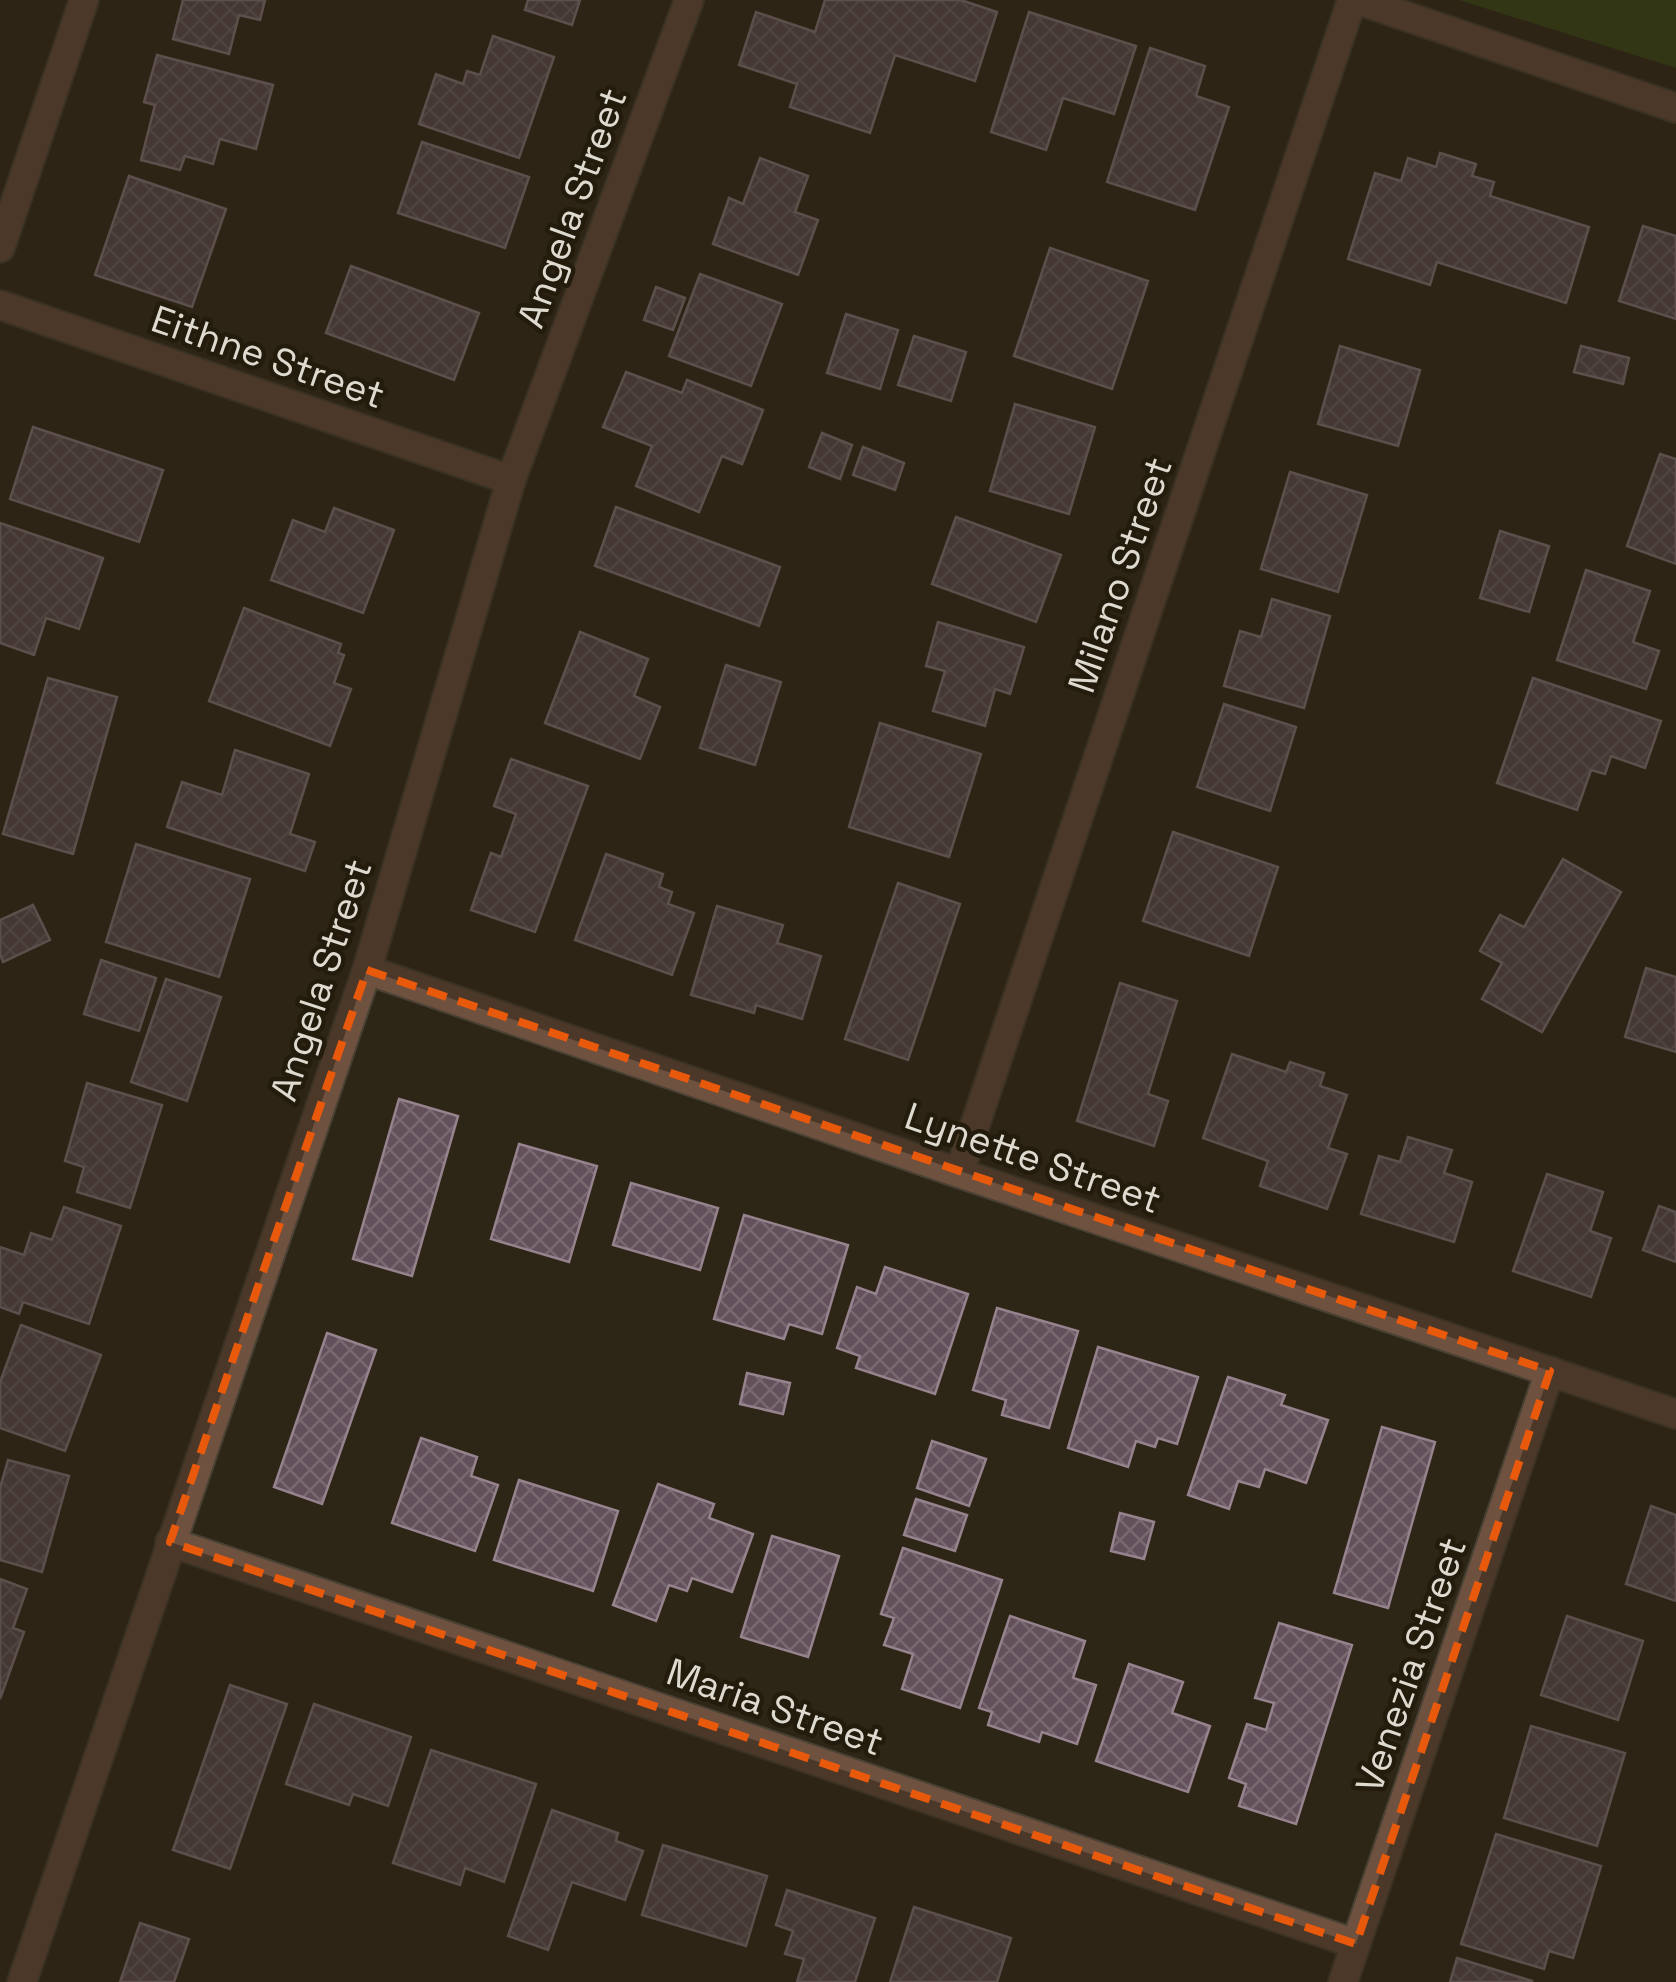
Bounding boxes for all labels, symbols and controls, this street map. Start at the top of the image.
street label: Angela Street [506,82,638,334]
street label: Eithne Street [145,295,391,419]
street label: Milano Street [1057,451,1183,699]
street label: Angela Street [259,853,383,1107]
street label: Lynette Street [899,1092,1167,1224]
street label: Venezia Street [1345,1531,1477,1799]
street label: Maria Street [660,1648,890,1766]

